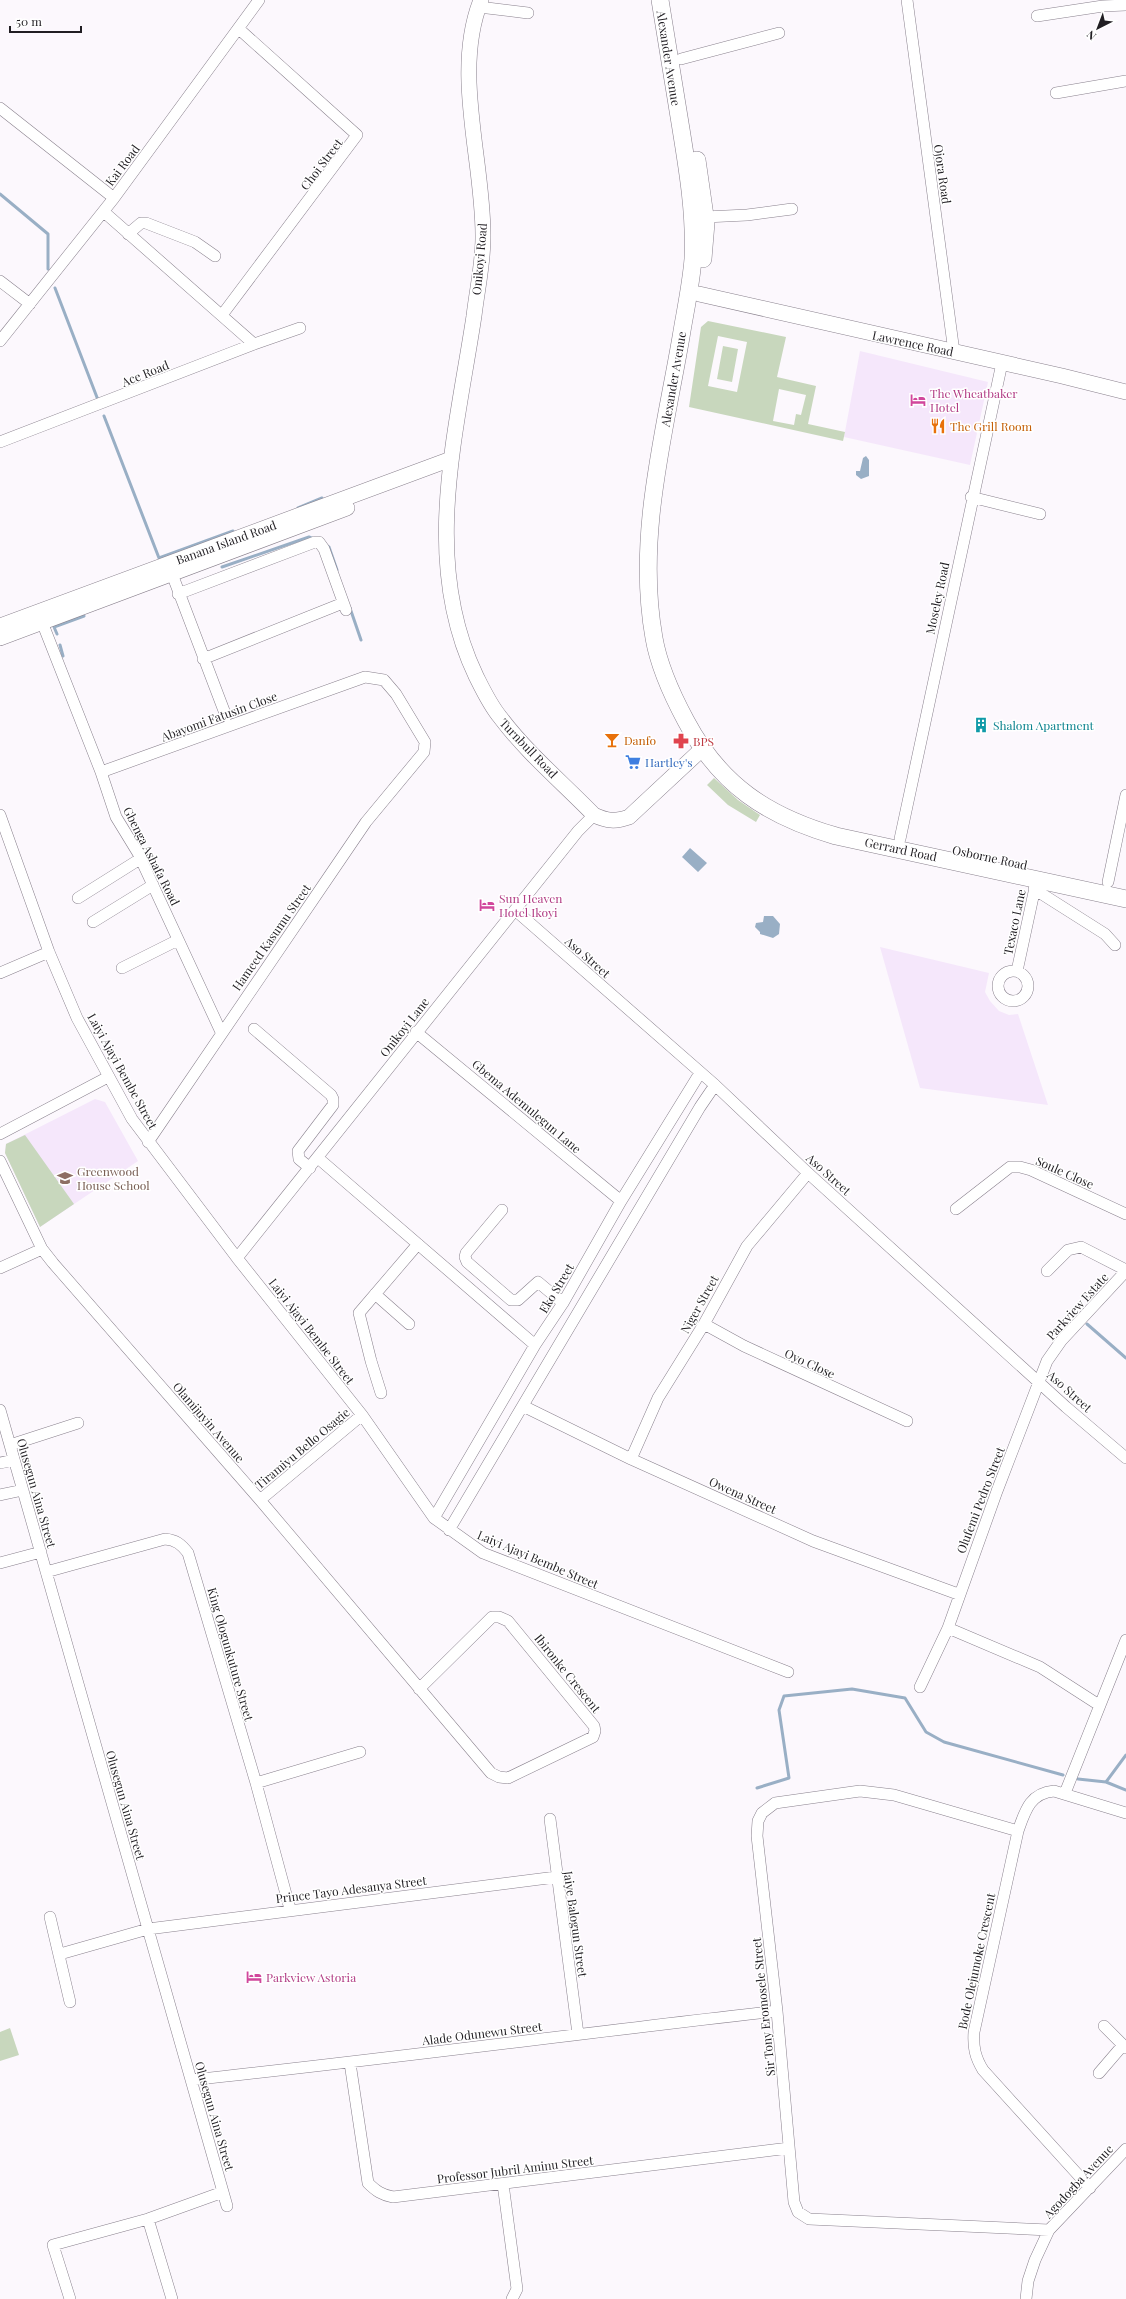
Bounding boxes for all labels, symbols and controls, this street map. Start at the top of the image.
scale bar [10,8,81,34]
street label: Alexander Avenue [653,8,684,107]
north arrow [1078,8,1118,48]
text: 50 m [16,13,42,29]
text: N [1083,28,1099,44]
street label: Choi Street [296,134,346,193]
street label: Kai Road [101,141,143,189]
street label: Ojora Road [931,143,955,205]
street label: Onikoyi Road [468,222,490,296]
street label: Lawrence Road [871,327,955,359]
street label: Alexander Avenue [657,330,689,429]
street label: Ace Road [118,356,171,390]
place label: The Wheatbaker Hotel [930,385,1018,415]
hotel icon: The Wheatbaker Hotel [909,391,927,409]
restaurant icon: The Grill Room [929,417,947,435]
place label: The Grill Room [950,418,1033,434]
street label: Banana Island Road [174,516,278,568]
street label: Moseley Road [922,560,952,636]
street label: Abayomi Fatusin Close [158,688,279,745]
street label: Turnbull Road [497,715,562,781]
building icon: Shalom Apartment [972,716,990,734]
place label: Shalom Apartment [993,717,1095,733]
bar icon: Danfo [603,731,621,749]
place label: Danfo [624,732,657,748]
pharmacy icon: BPS [672,732,690,750]
place label: BPS [693,733,714,749]
supermarket icon: Hartley's [624,753,642,771]
place label: Hartley's [645,754,693,770]
street label: Gbenga Ashafa Road [120,804,184,908]
street label: Gerrard Road [863,834,939,864]
street label: Osborne Road [951,841,1029,873]
street label: Hameed Kasumu Street [228,880,314,994]
street label: Texaco Lane [999,888,1029,956]
place label: Sun Heaven Hotel Ikoyi [499,890,562,920]
hotel icon: Sun Heaven Hotel Ikoyi [478,896,496,914]
street label: Aso Street [561,932,614,981]
street label: Onikoyi Lane [376,994,432,1060]
street label: Laiyi Ajayi Bembe Street [84,1010,162,1132]
street label: Gbema Ademulegun Lane [469,1056,585,1156]
street label: Aso Street [803,1149,855,1199]
street label: Soule Close [1033,1152,1097,1192]
place label: Greenwood House School [77,1163,150,1193]
school or university icon: Greenwood House School [56,1169,74,1187]
street label: Eko Street [535,1260,577,1316]
street label: Parkview Estate [1043,1269,1111,1343]
street label: Niger Street [676,1271,722,1336]
street label: Laiyi Ajayi Bembe Street [266,1275,359,1388]
street label: Oyo Close [782,1344,838,1382]
street label: Aso Street [1044,1366,1096,1416]
street label: Olamijuyin Avenue [170,1378,248,1466]
street label: Tiramiyu Bello Osagie [251,1404,353,1492]
street label: Olusegun Aina Street [14,1437,60,1550]
street label: Olufemi Pedro Street [952,1444,1008,1556]
street label: Owena Street [707,1473,780,1517]
street label: Laiyi Ajayi Bembe Street [475,1526,602,1592]
street label: King Ologunkuture Street [204,1585,258,1723]
street label: Ibironke Crescent [531,1630,605,1716]
street label: Olusegun Aina Street [103,1749,149,1862]
street label: Jaiye Balogun Street [560,1869,591,1979]
street label: Prince Tayo Adesanya Street [275,1872,428,1906]
street label: Bode Olejumoke Crescent [954,1891,998,2031]
street label: Sir Tony Eromosele Street [748,1936,778,2077]
hotel icon: Parkview Astoria [245,1968,263,1986]
place label: Parkview Astoria [266,1969,356,1985]
street label: Alade Odunewu Street [420,2018,543,2048]
street label: Olusegun Aina Street [192,2060,238,2173]
street label: Agodogba Avenue [1039,2141,1116,2222]
street label: Professor Jubril Aminu Street [436,2151,595,2187]

